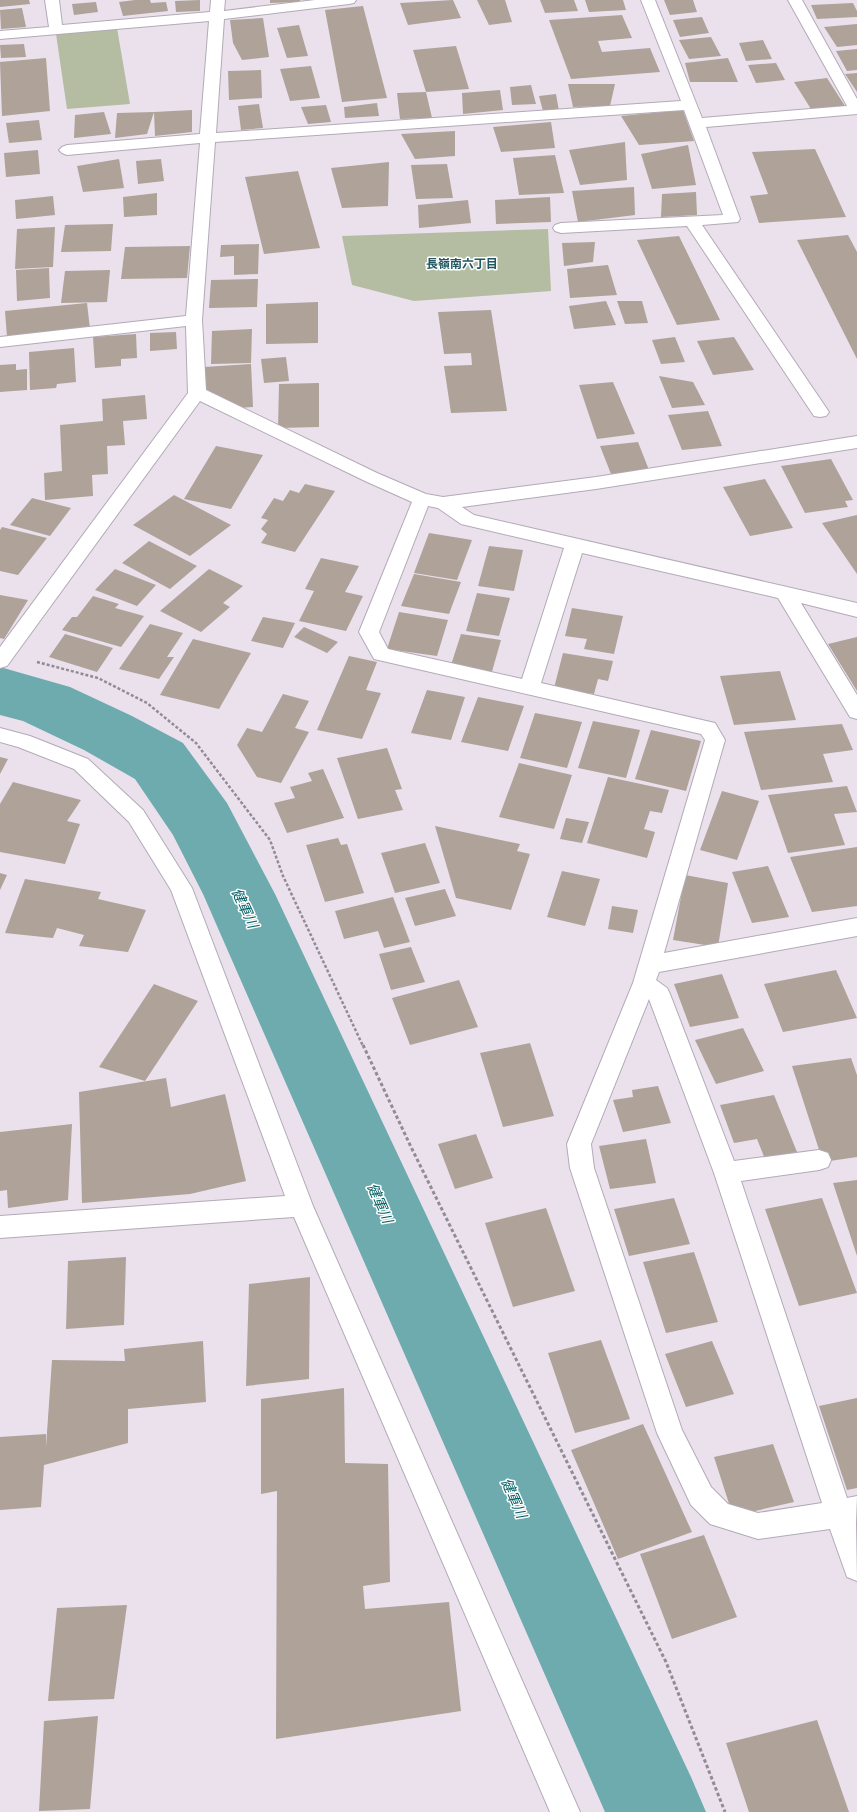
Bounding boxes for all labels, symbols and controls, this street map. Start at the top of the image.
district label: 長嶺南六丁目 [426,257,498,271]
water label: 健軍川 [229,886,262,932]
water label: 健軍川 [364,1181,397,1227]
water label: 健軍川 [498,1476,531,1522]

